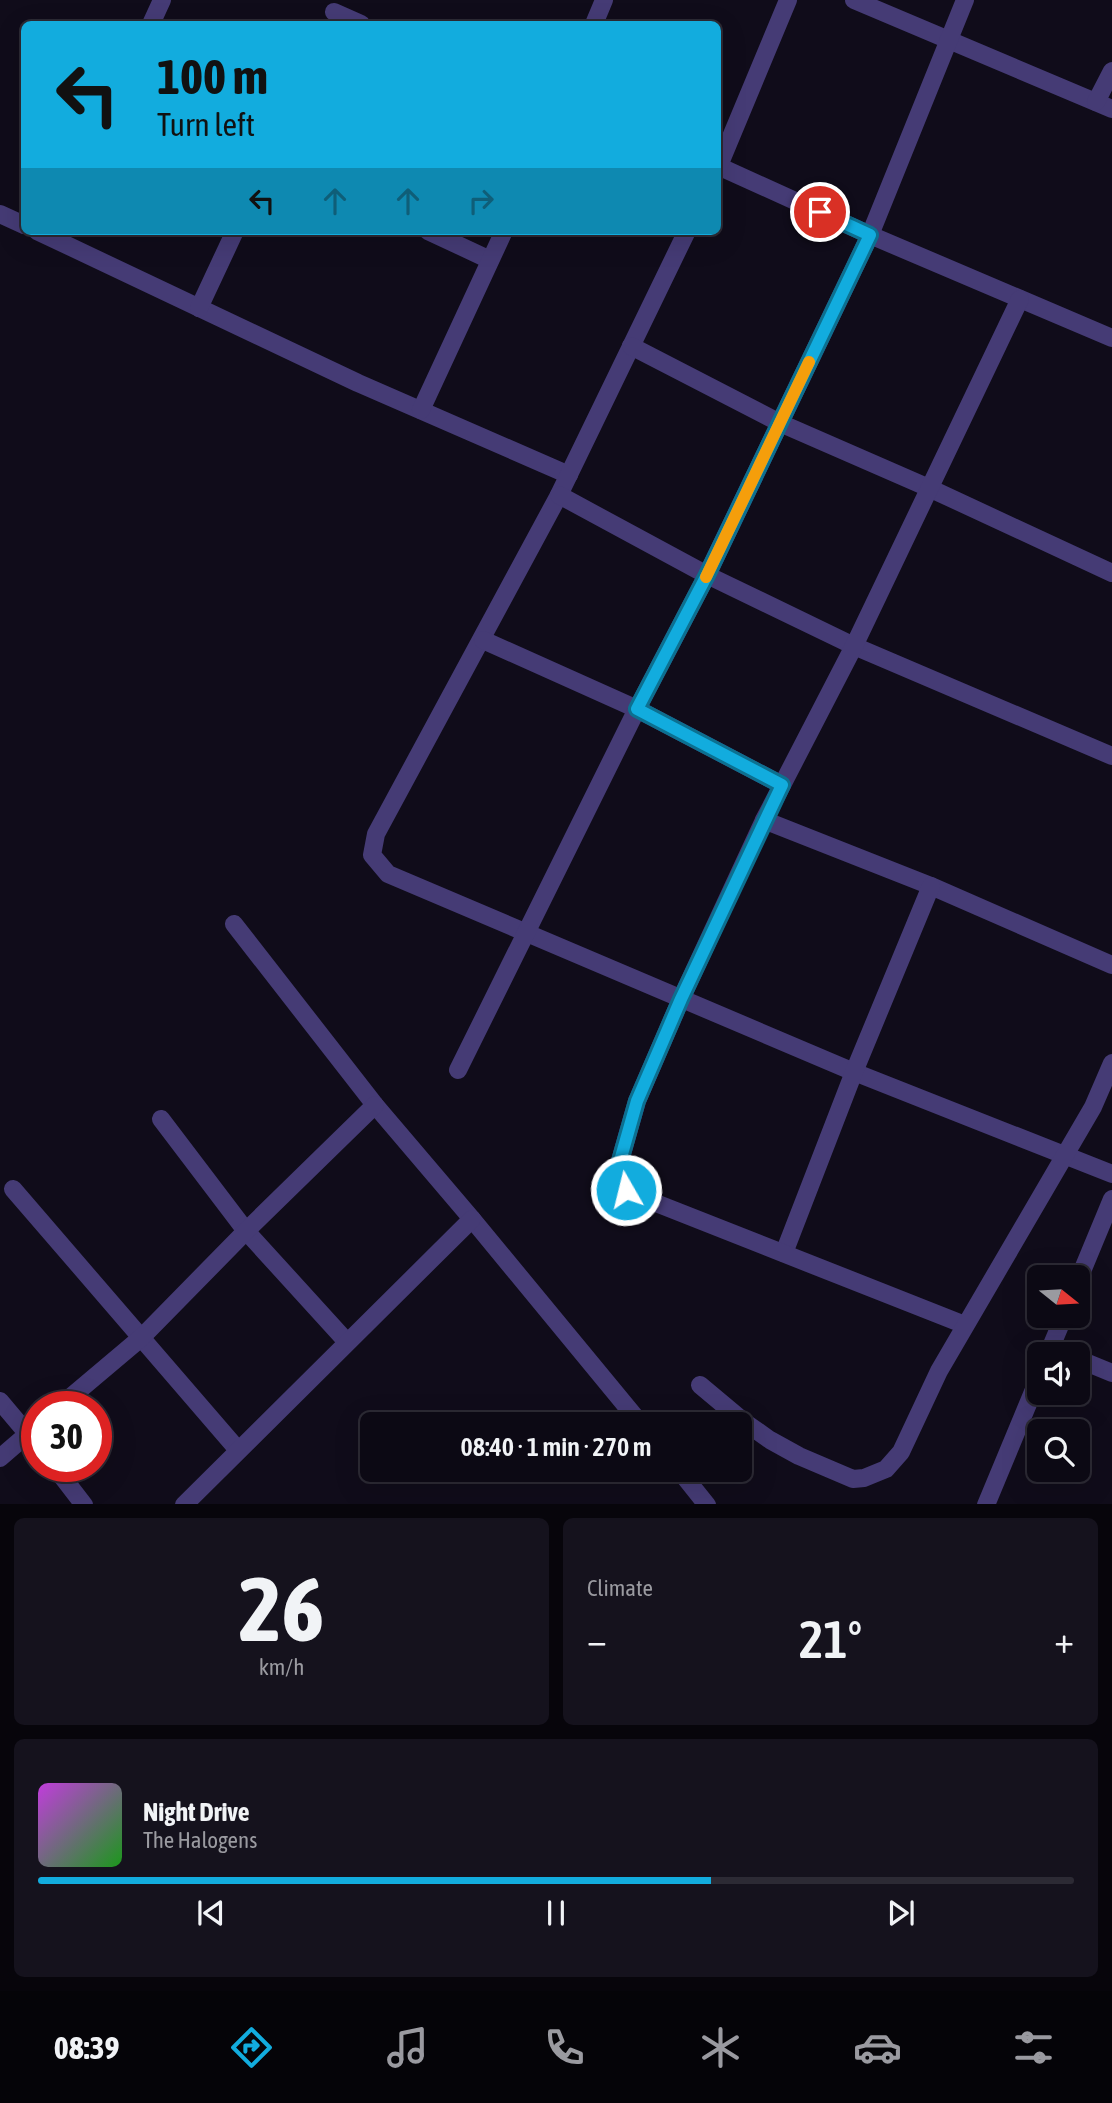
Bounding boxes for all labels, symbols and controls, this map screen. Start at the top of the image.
text: 100 m [157,48,268,104]
icon: left [42,49,133,140]
text: Turn left [157,106,255,143]
icon: left [243,182,281,220]
icon: ahead [316,182,354,220]
icon: ahead [389,182,427,220]
icon: right [462,182,500,220]
pin [790,182,850,242]
icon: arrive [801,193,839,231]
position arrow [589,1153,663,1227]
north arrow [1027,1265,1090,1328]
map controls [1027,1265,1090,1482]
button: sound [1027,1342,1090,1405]
speed limit sign: 30 [21,1391,112,1482]
button: search [1027,1419,1090,1482]
text: 08:40 · 1 min · 270 m [461,1432,651,1462]
text: 26 [239,1556,324,1660]
text: Climate [587,1575,653,1601]
text: 21° [799,1609,862,1669]
text: − [587,1618,607,1661]
text: + [1054,1618,1074,1661]
text: km/h [259,1654,304,1680]
text: Night Drive [143,1797,250,1827]
text: The Halogens [143,1827,257,1853]
icon: previous [192,1894,230,1932]
icon: pause [537,1894,575,1932]
icon: next [882,1894,920,1932]
icon: directions [227,2023,276,2072]
icon: music [383,2023,432,2072]
icon: phone [540,2023,589,2072]
icon: climate [696,2023,745,2072]
icon: car [853,2023,902,2072]
icon: filters [1009,2023,1058,2072]
text: 08:39 [54,2029,120,2066]

